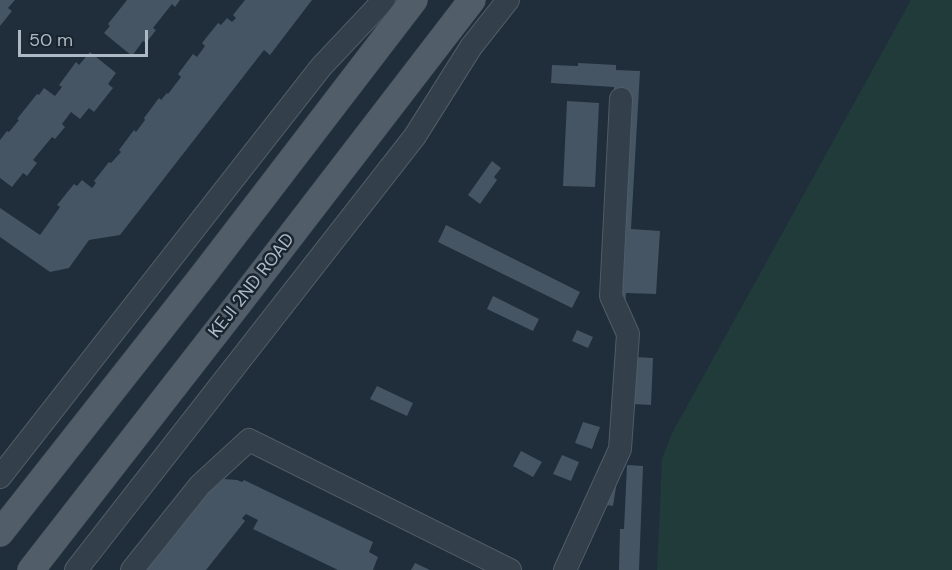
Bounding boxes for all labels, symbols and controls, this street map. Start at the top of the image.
scale bar [21,18,152,56]
text: 50 m [29,28,73,52]
street label: KEJI 2ND ROAD [204,229,300,343]

